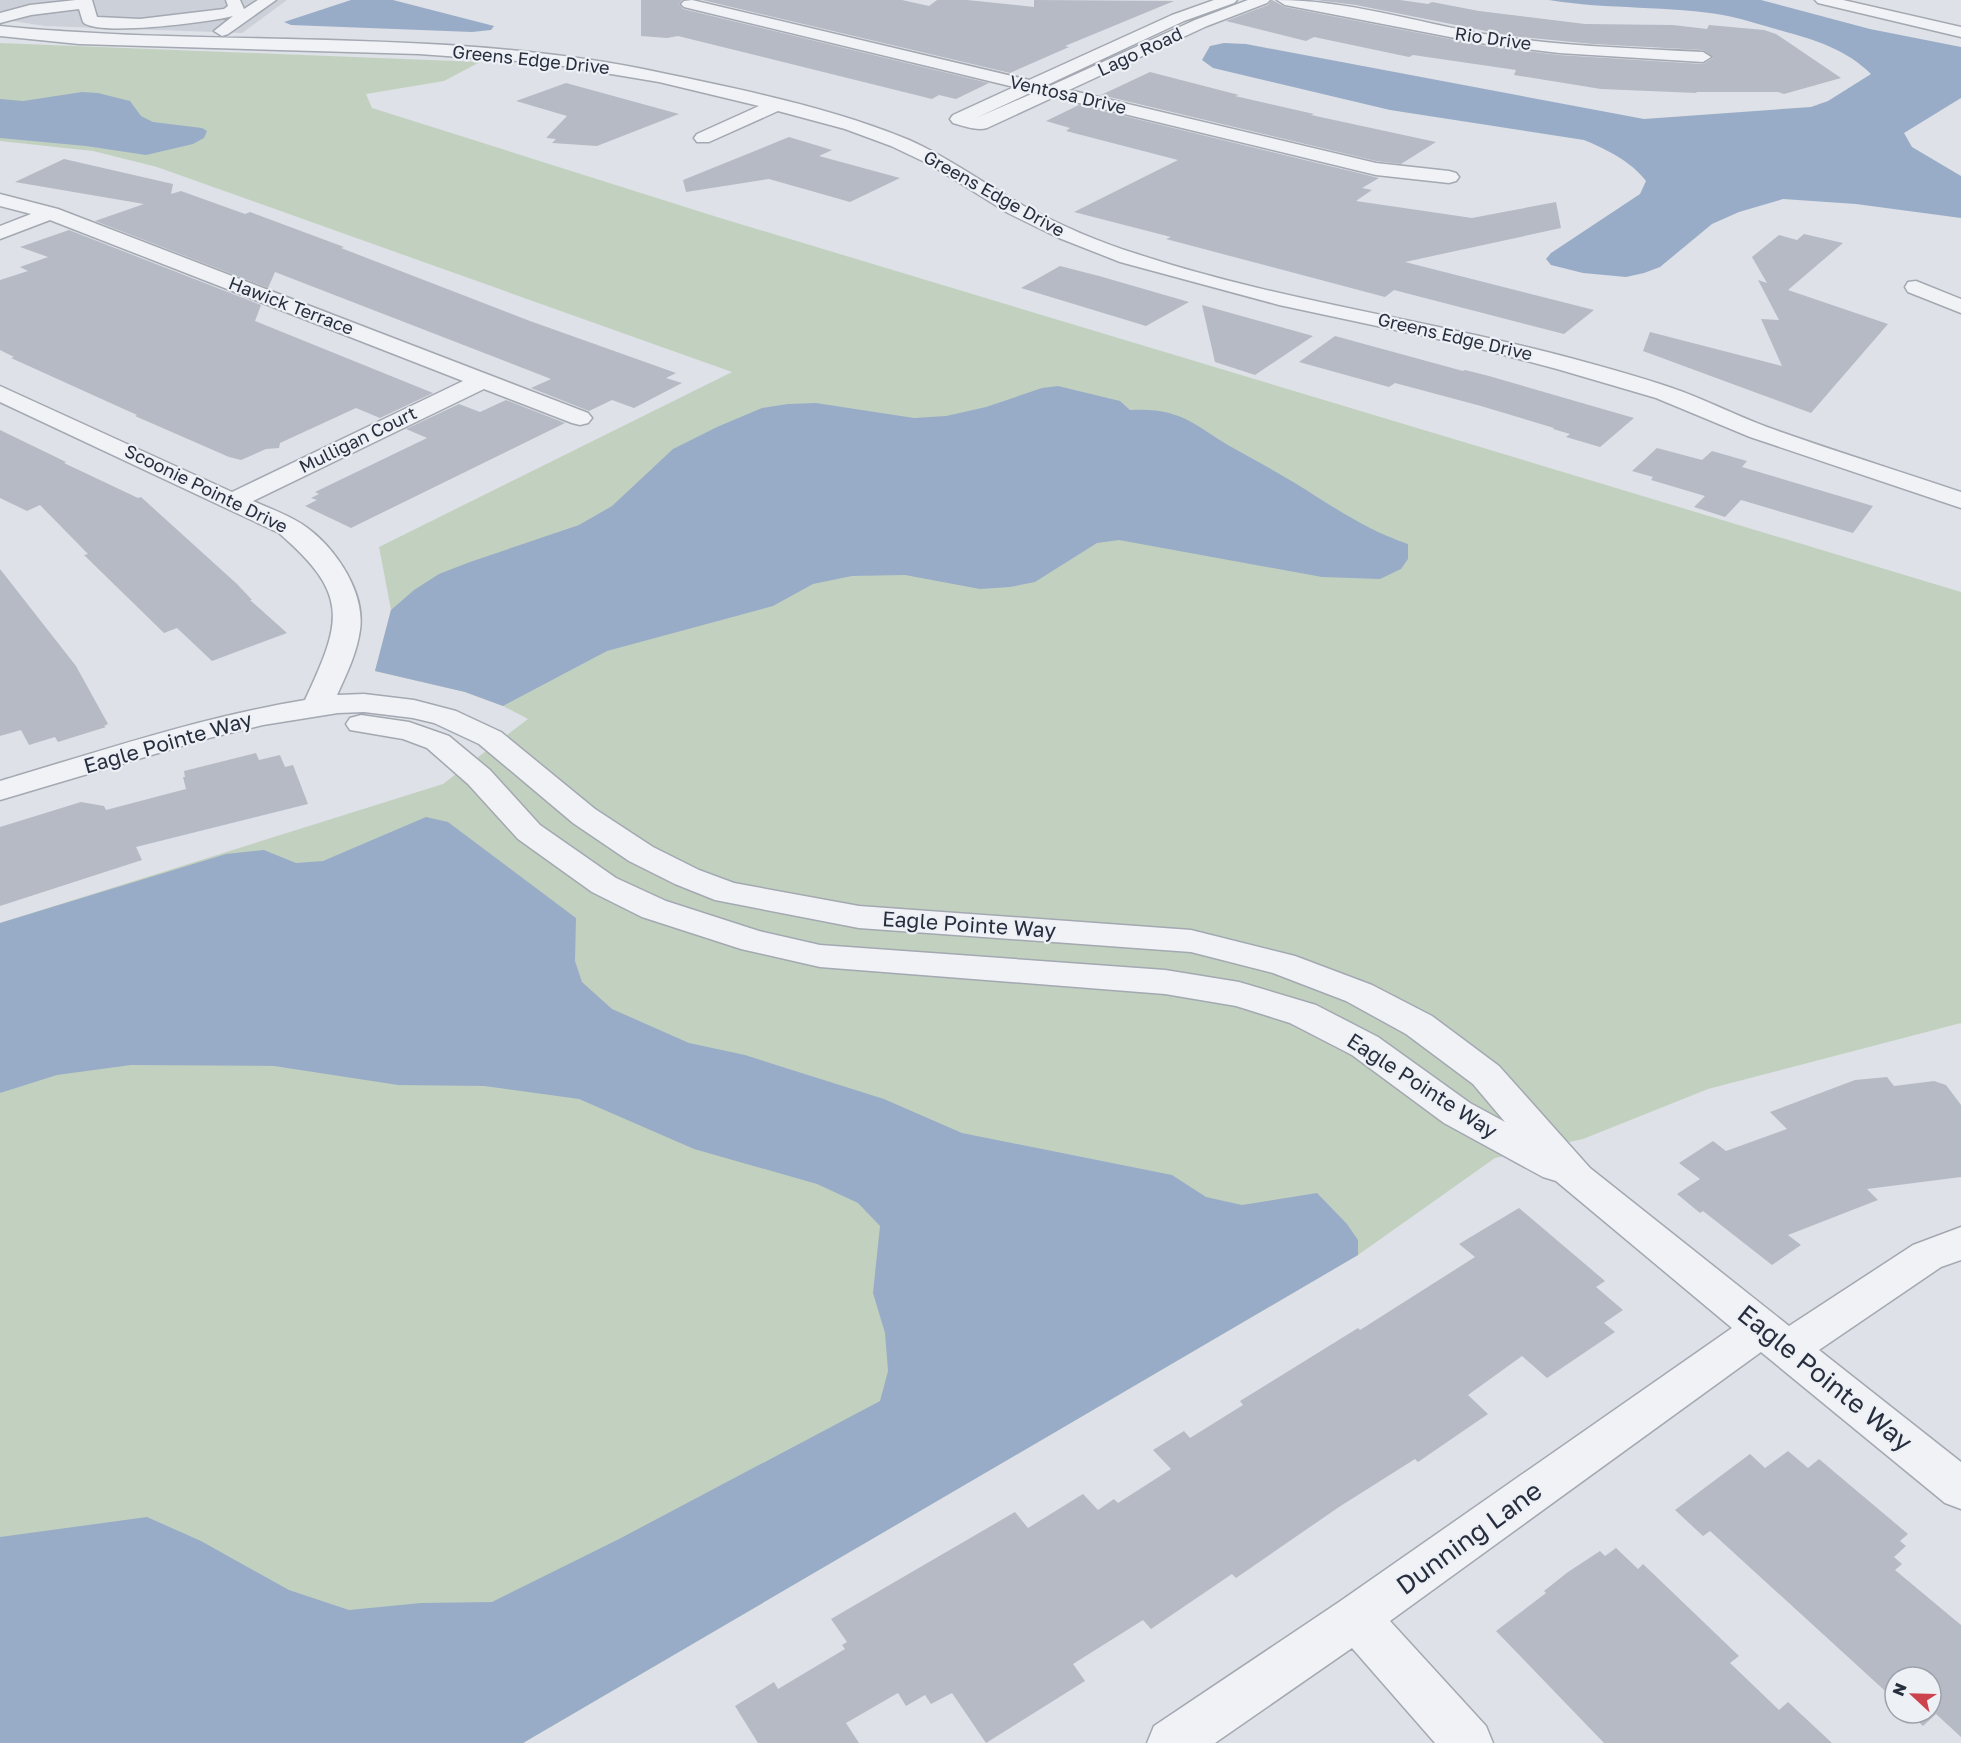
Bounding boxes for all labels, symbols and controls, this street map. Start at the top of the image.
street label: Lago Road [1094,22,1186,80]
street label: Rio Drive [1453,22,1533,54]
street label: Greens Edge Drive [451,40,611,78]
street label: Ventosa Drive [1008,70,1129,118]
street label: Greens Edge Drive [920,145,1069,241]
street label: Hawick Terrace [226,271,357,339]
street label: Greens Edge Drive [1376,308,1535,365]
street label: Mulligan Court [295,401,420,477]
street label: Scoonie Pointe Drive [121,439,292,537]
street label: Eagle Pointe Way [80,705,255,779]
street label: Eagle Pointe Way [881,905,1057,943]
street label: Eagle Pointe Way [1342,1027,1503,1144]
street label: Eagle Pointe Way [1732,1298,1919,1458]
street label: Dunning Lane [1390,1474,1547,1601]
north arrow [1883,1665,1943,1725]
text: N [1888,1680,1911,1699]

